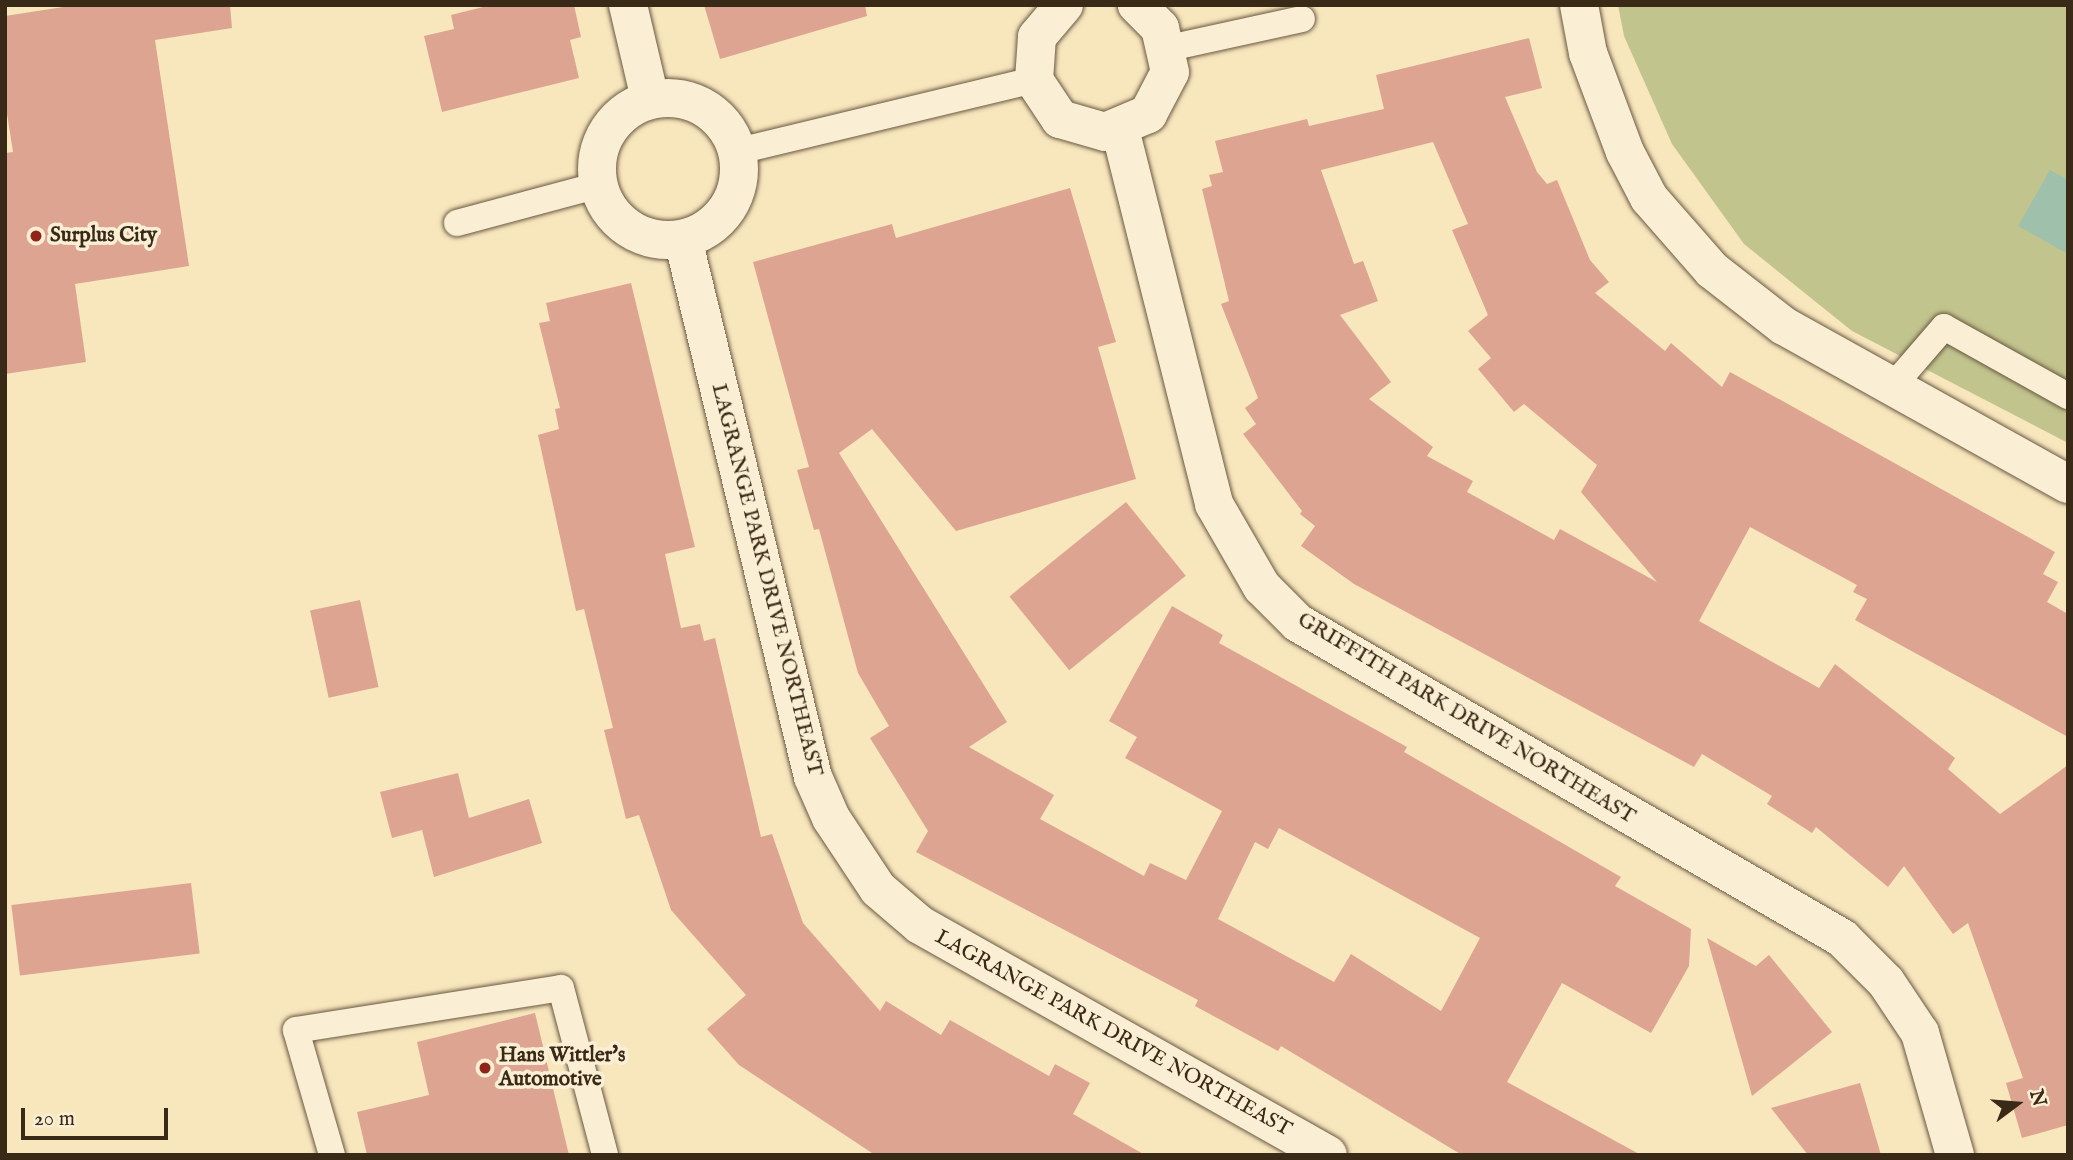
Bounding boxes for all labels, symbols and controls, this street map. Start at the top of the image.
place label: Surplus City [50,223,157,249]
marker: Surplus City [28,228,44,244]
street label: LAGRANGE PARK DRIVE NORTHEAST [705,381,827,779]
street label: GRIFFITH PARK DRIVE NORTHEAST [1293,608,1639,830]
street label: LAGRANGE PARK DRIVE NORTHEAST [930,925,1296,1143]
place label: Hans Wittler's Automotive [499,1043,625,1093]
marker: Hans Wittler's Automotive [477,1060,493,1076]
north arrow [1982,1069,2052,1139]
text: N [2023,1087,2051,1109]
scale bar [24,1094,172,1138]
text: 20 m [34,1106,75,1133]

